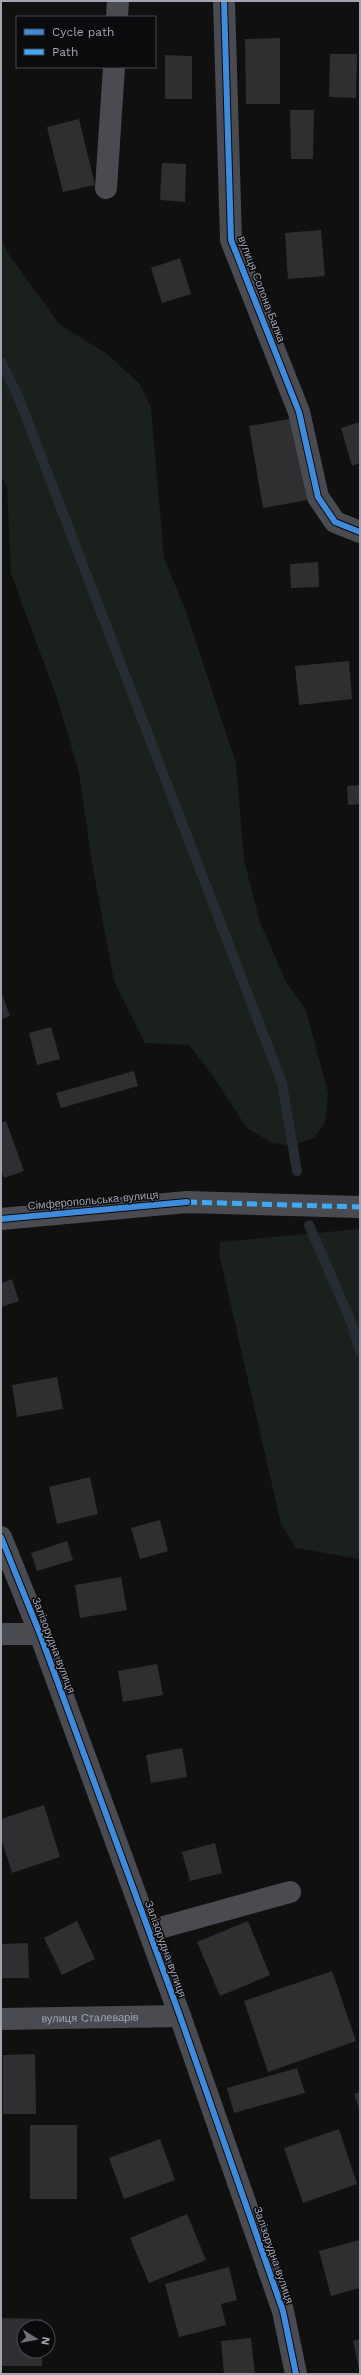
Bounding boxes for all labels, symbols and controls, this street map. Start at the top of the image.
legend [16,16,156,68]
text: Cycle path [52,25,114,39]
text: Path [52,45,78,59]
street label: вулиця Солона Балка [235,234,288,345]
street label: Сімферопольська вулиця [27,1188,159,1213]
street label: Залізорудна вулиця [29,1595,78,1695]
street label: Залізорудна вулиця [142,1899,189,1999]
street label: вулиця Сталеварів [41,2011,139,2025]
street label: Залізорудна вулиця [251,2205,296,2305]
north arrow [16,2319,56,2359]
text: N [38,2336,52,2346]

